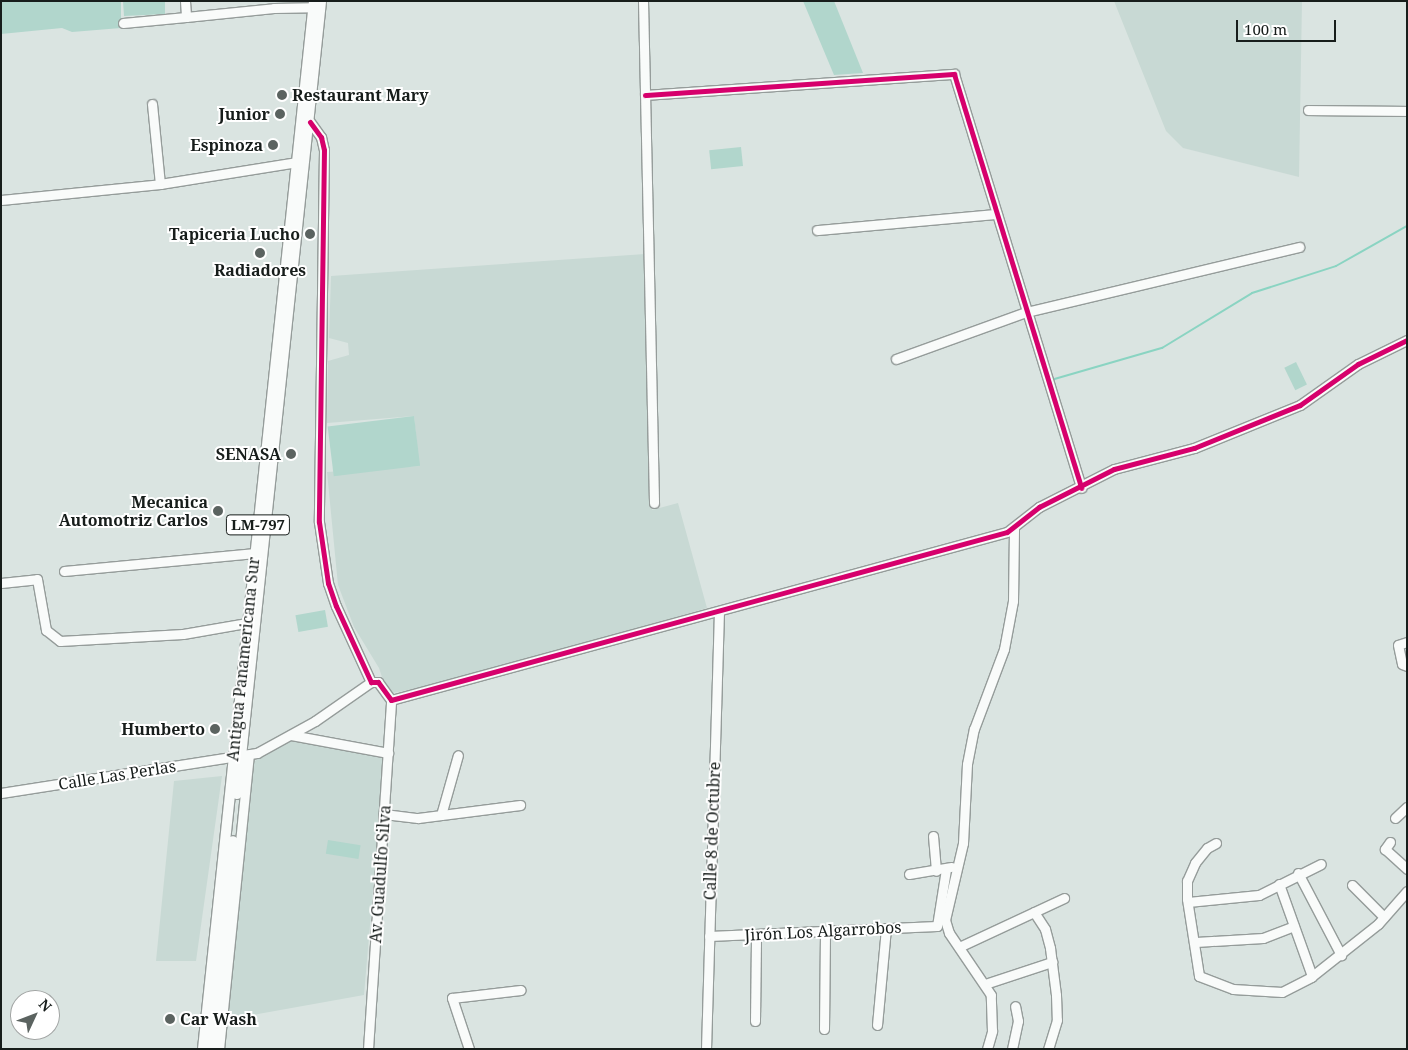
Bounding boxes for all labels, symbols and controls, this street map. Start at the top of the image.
scale bar [1238,10,1338,42]
text: 100 m [1244,19,1287,39]
place label: Restaurant Mary [292,85,428,105]
marker: Restaurant Mary [276,89,288,101]
place label: Junior [218,104,270,124]
marker: Junior [274,108,286,120]
place label: Espinoza [190,135,263,155]
marker: Espinoza [267,139,279,151]
place label: Tapiceria Lucho [169,224,300,244]
marker: Tapiceria Lucho [304,228,316,240]
marker: Radiadores [254,247,266,259]
place label: Radiadores [214,260,306,280]
place label: SENASA [216,444,281,464]
marker: SENASA [285,448,297,460]
place label: Mecanica Automotriz Carlos [59,492,208,530]
marker: Mecanica Automotriz Carlos [212,505,224,517]
road number: LM-797 [226,512,290,538]
street label: Antigua Panamericana Sur [223,556,263,762]
place label: Humberto [121,719,205,739]
marker: Humberto [209,723,221,735]
street label: Calle Las Perlas [57,756,177,794]
street label: Calle 8 de Octubre [700,761,724,901]
street label: Av. Guadulfo Silva [366,804,394,944]
street label: Jirón Los Algarrobos [744,917,902,945]
north arrow [10,990,60,1040]
text: N [35,995,56,1016]
place label: Car Wash [180,1009,257,1029]
marker: Car Wash [164,1013,176,1025]

